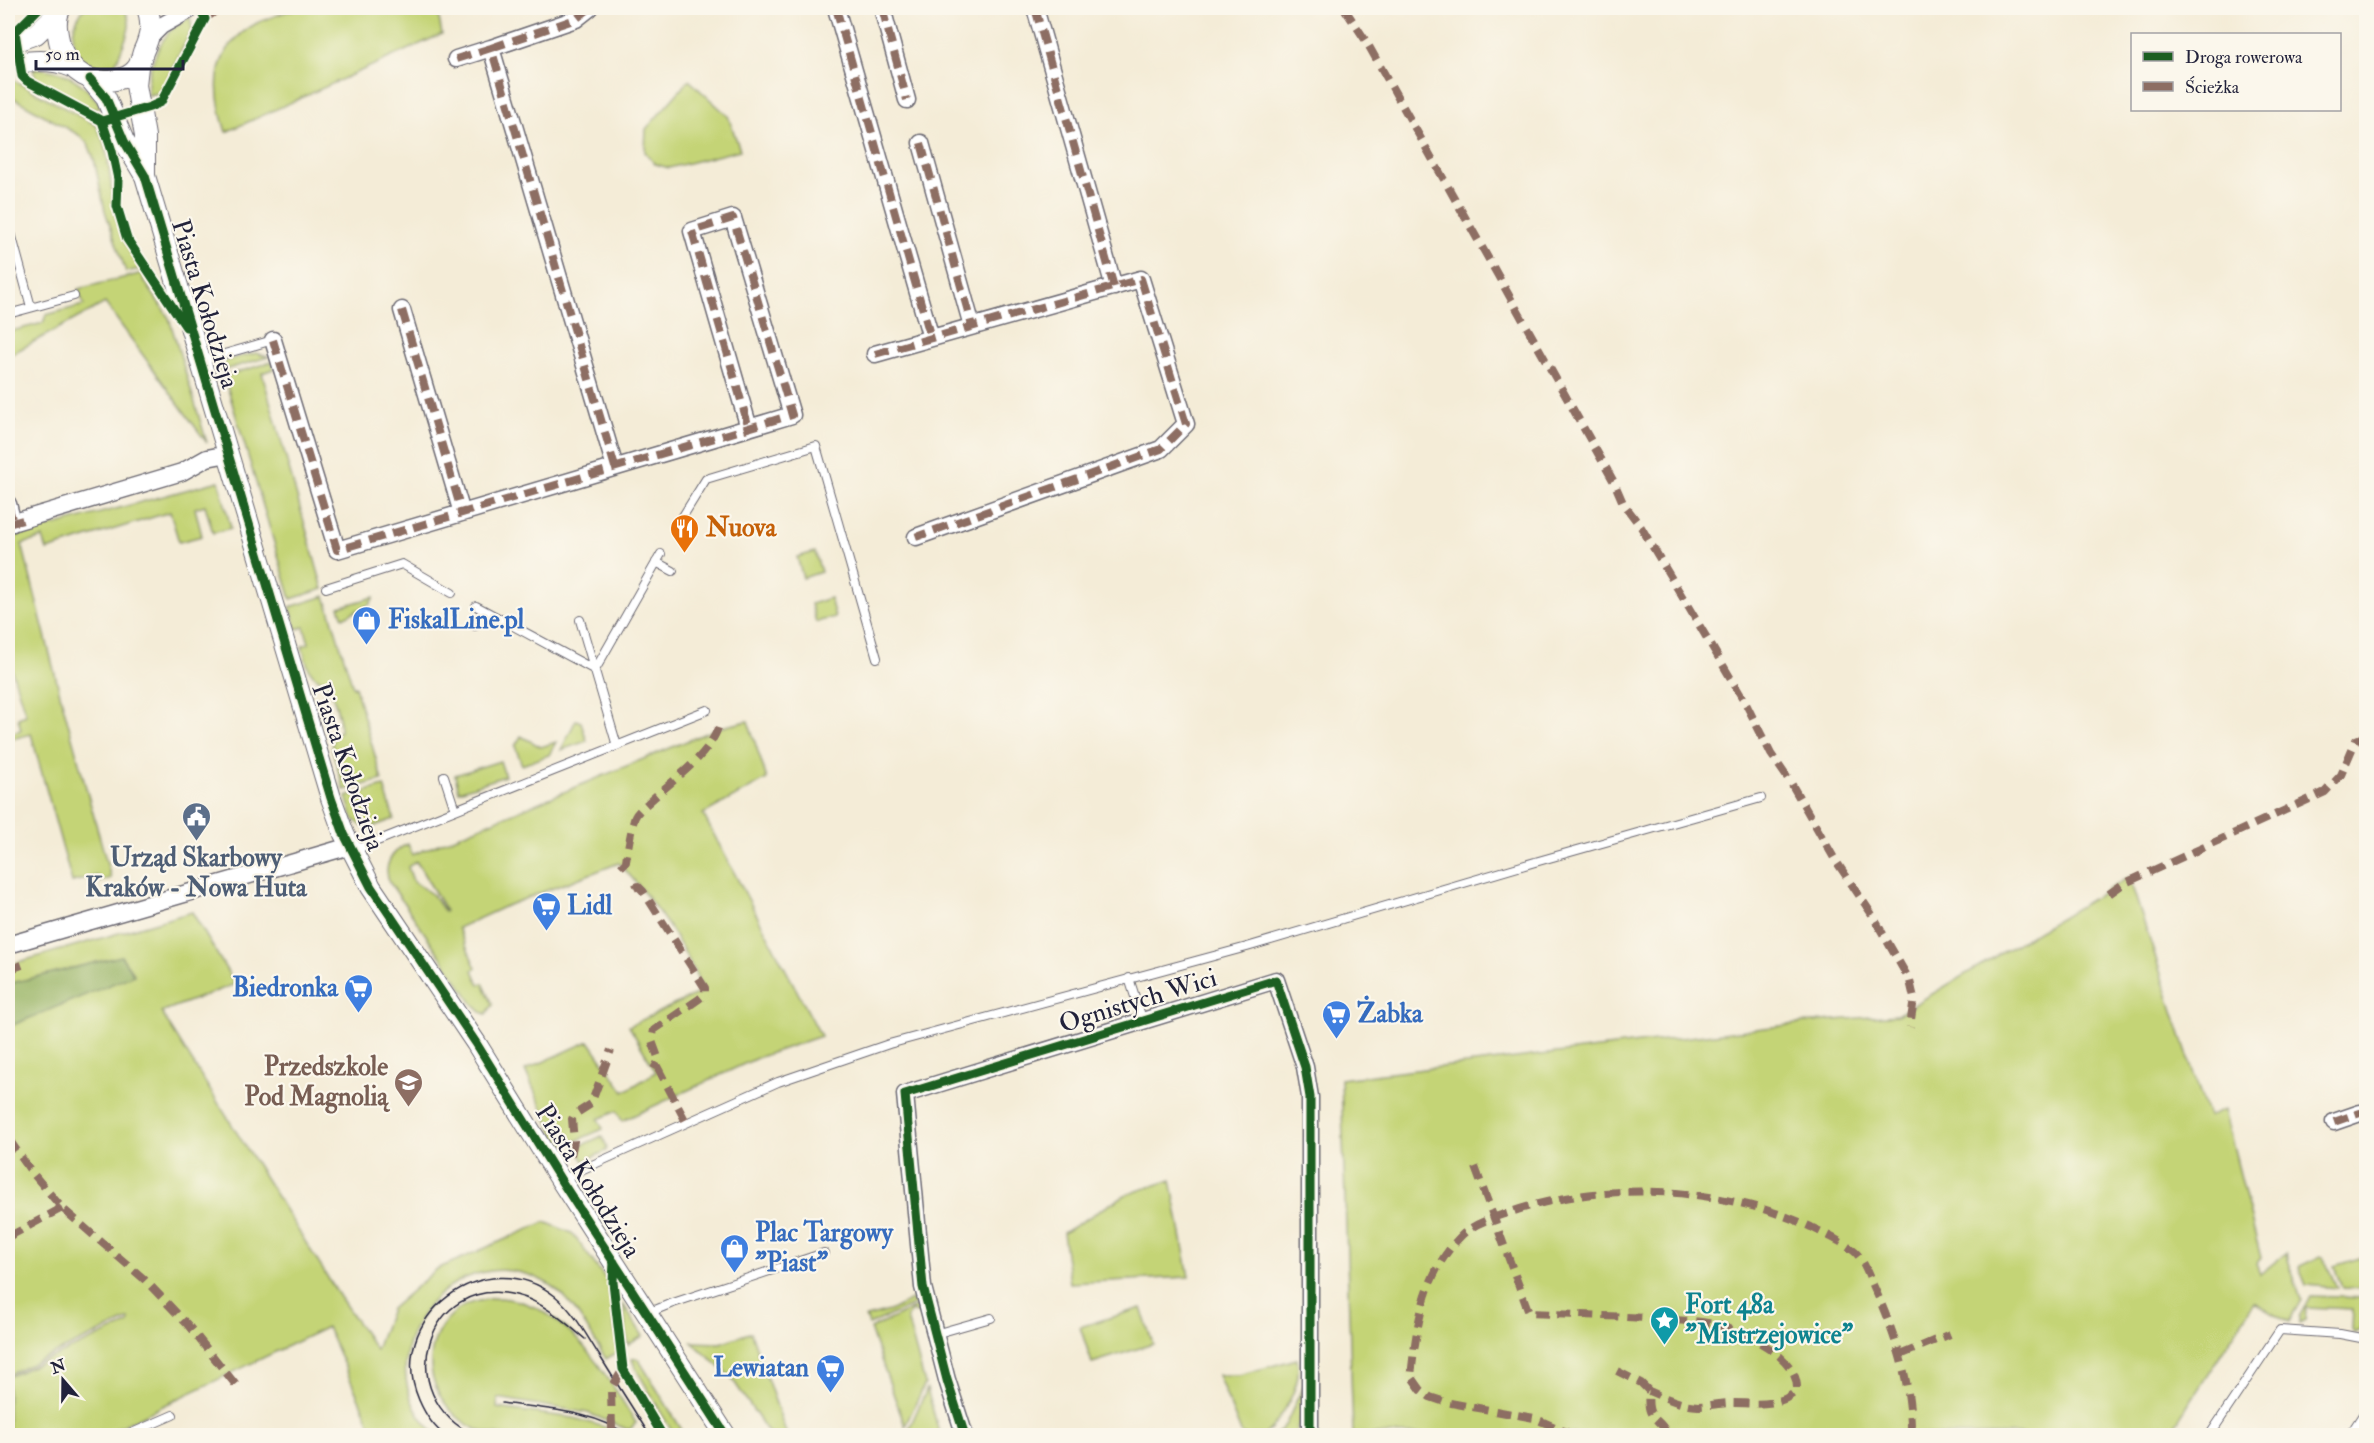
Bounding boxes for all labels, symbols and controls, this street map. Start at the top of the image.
scale bar [36,33,183,71]
legend [2131,33,2341,111]
text: 50 m [45,43,80,66]
text: Droga rowerowa [2185,46,2303,69]
text: Ścieżka [2185,76,2240,99]
street label: Piasta Kołodzieja [164,216,246,393]
restaurant icon: Nuova [669,512,701,554]
place label: Nuova [705,512,777,544]
shop icon: FiskalLine.pl [351,604,383,646]
place label: FiskalLine.pl [388,604,525,637]
street label: Piasta Kołodzieja [304,679,392,855]
public building icon: Urząd Skarbowy Kraków - Nowa Huta [180,800,212,842]
place label: Urząd Skarbowy Kraków - Nowa Huta [85,842,308,904]
supermarket icon: Lidl [530,890,562,932]
place label: Lidl [567,890,612,922]
street label: Ognistych Wici [1055,962,1221,1040]
place label: Biedronka [232,972,339,1004]
supermarket icon: Biedronka [343,972,375,1014]
place label: Żabka [1357,995,1424,1030]
supermarket icon: Żabka [1320,998,1352,1040]
place label: Przedszkole Pod Magnolią [244,1051,390,1114]
school or university icon: Przedszkole Pod Magnolią [393,1066,425,1108]
street label: Piasta Kołodzieja [528,1098,648,1264]
place label: Plac Targowy "Piast" [755,1217,894,1279]
shop icon: Plac Targowy "Piast" [718,1232,750,1274]
place label: Fort 48a "Mistrzejowice" [1685,1289,1854,1351]
place icon: Fort 48a "Mistrzejowice" [1648,1304,1680,1346]
north arrow [33,1350,93,1410]
place label: Lewiatan [713,1352,810,1384]
supermarket icon: Lewiatan [814,1352,846,1394]
text: N [47,1355,69,1379]

